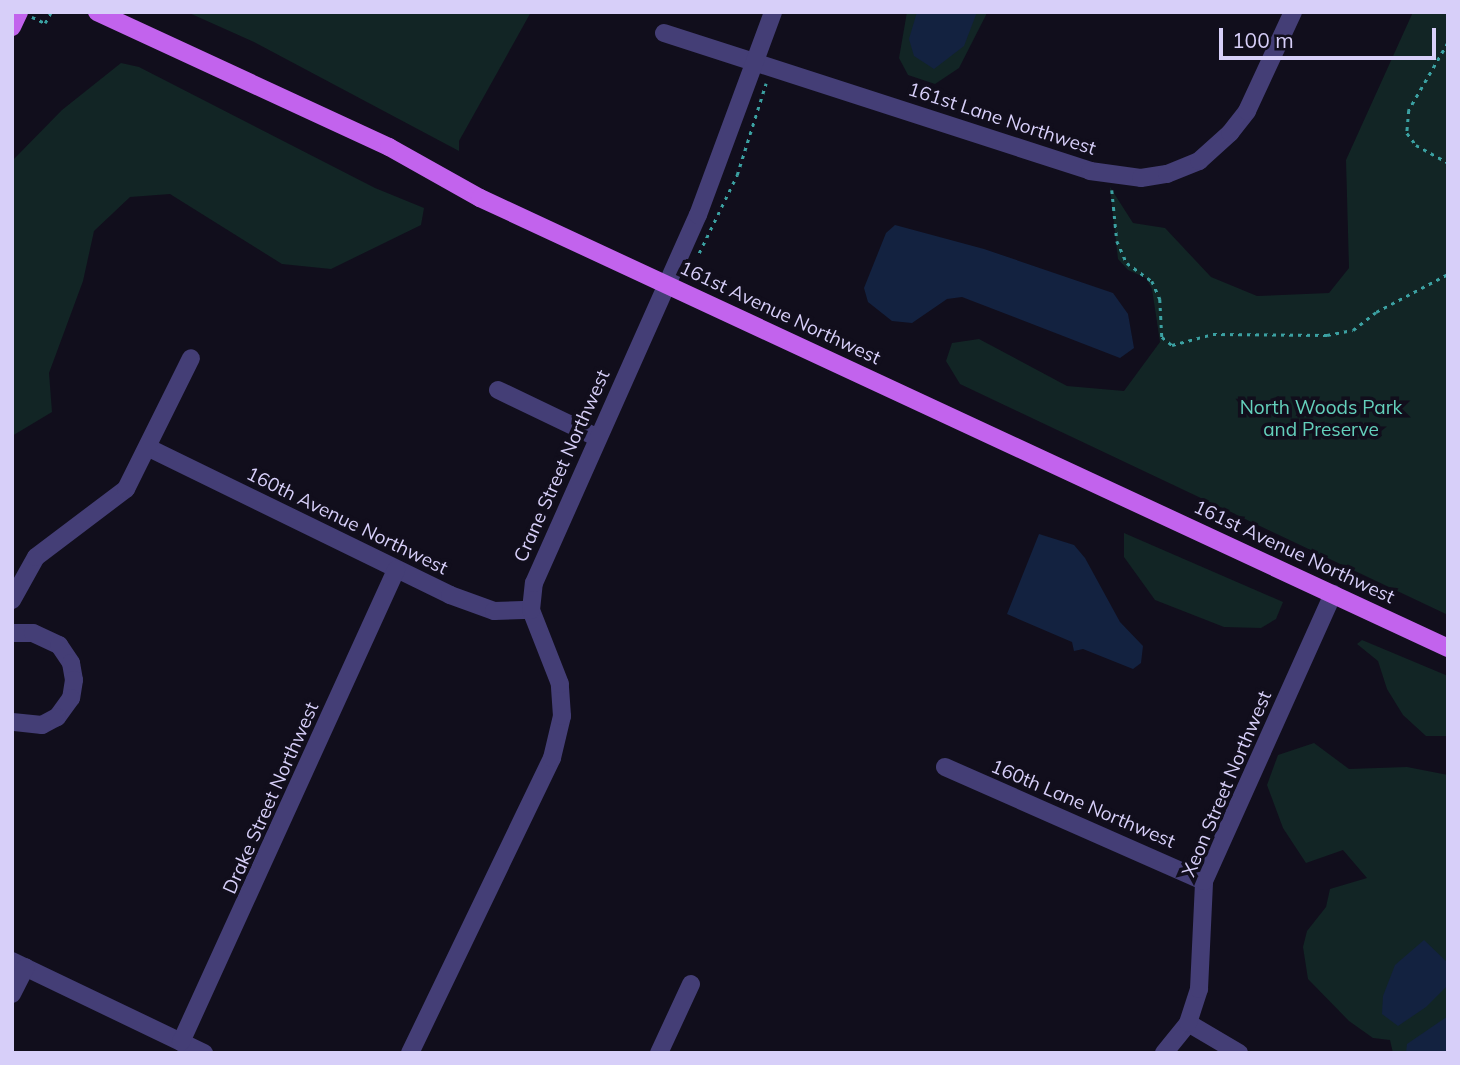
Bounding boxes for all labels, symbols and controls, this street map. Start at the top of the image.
scale bar [1222,14,1439,58]
text: 100 m [1232,27,1294,53]
street label: 161st Lane Northwest [905,78,1099,160]
street label: 161st Avenue Northwest [676,256,884,370]
street label: Crane Street Northwest [509,366,615,566]
park label: North Woods Park and Preserve [1240,397,1402,441]
street label: 160th Avenue Northwest [243,462,451,580]
street label: 161st Avenue Northwest [1190,495,1398,609]
street label: Xeon Street Northwest [1177,688,1277,880]
street label: Drake Street Northwest [218,699,324,897]
street label: 160th Lane Northwest [987,755,1179,853]

